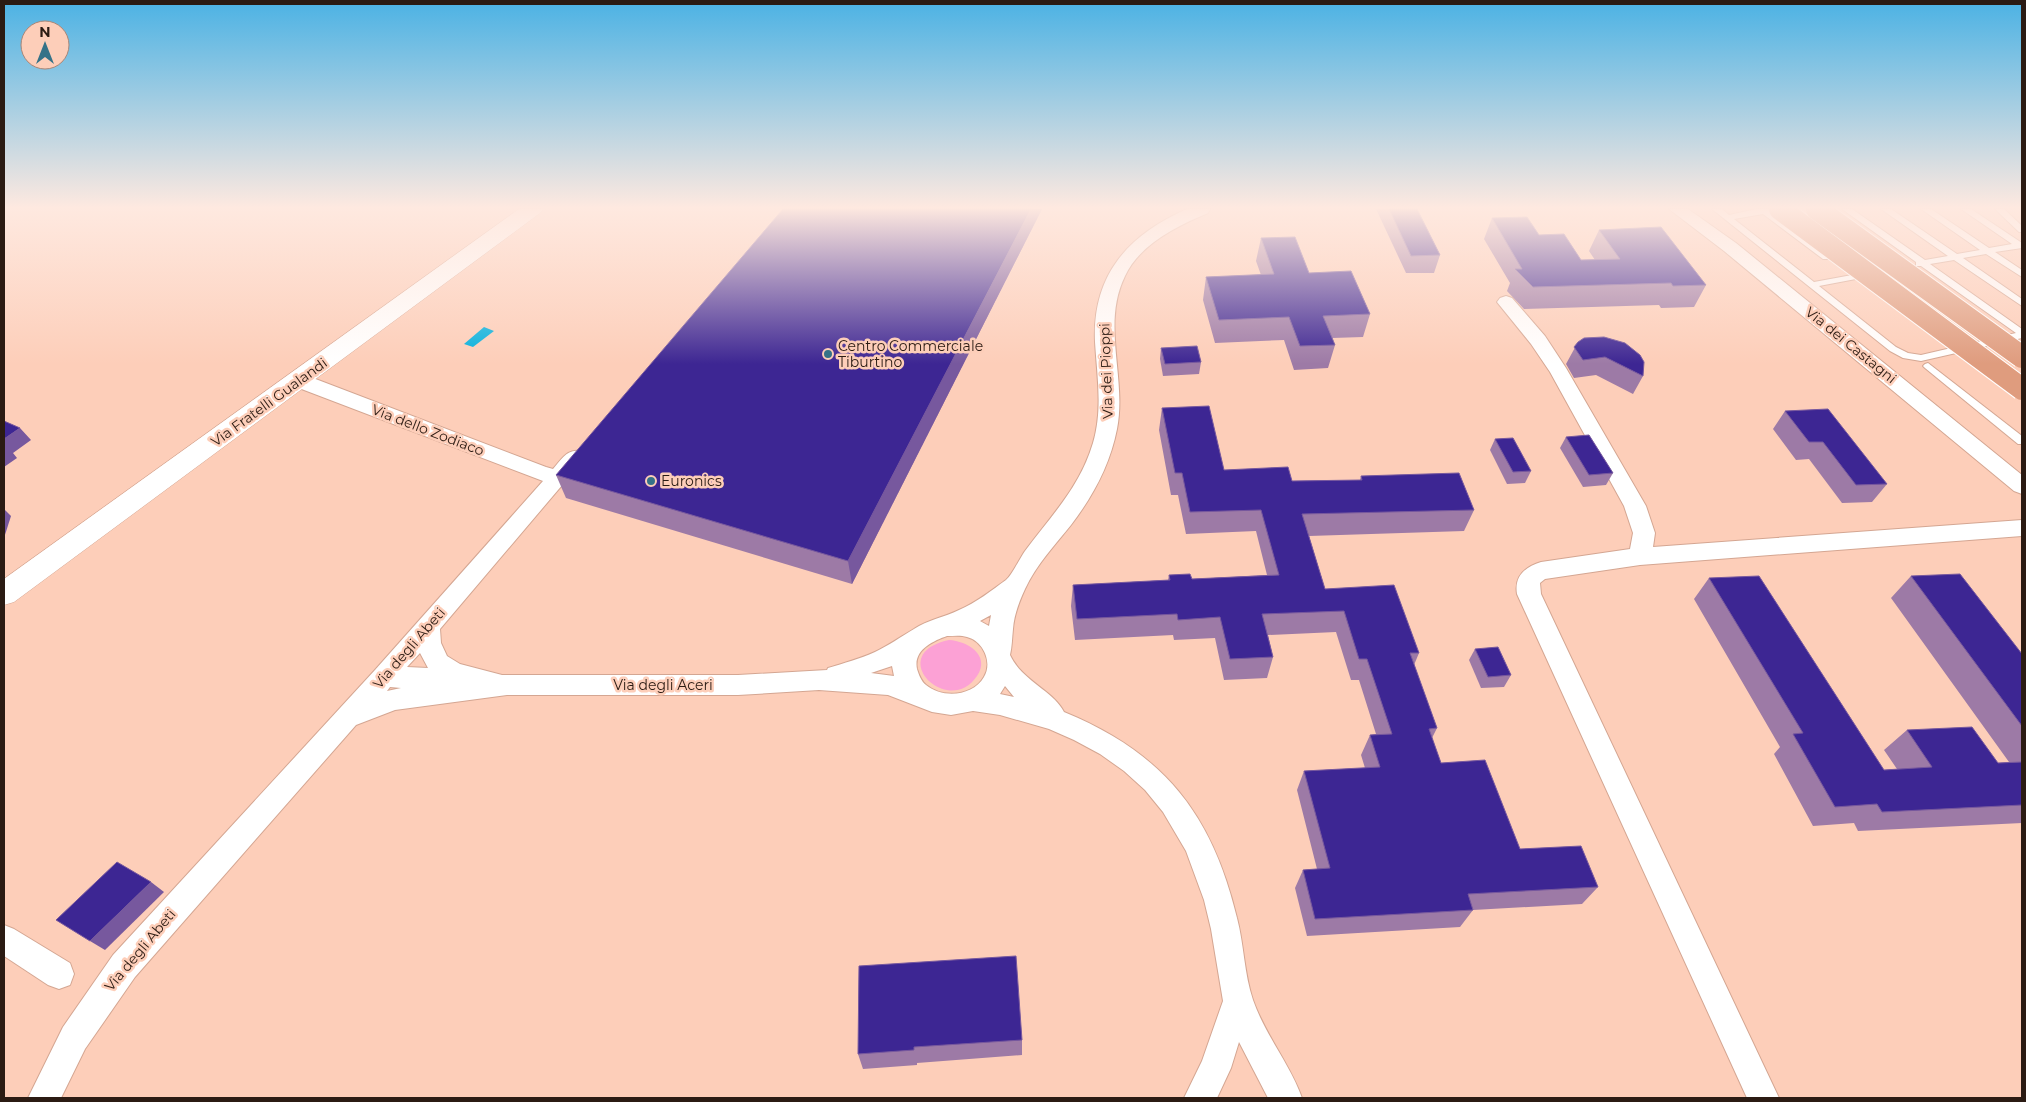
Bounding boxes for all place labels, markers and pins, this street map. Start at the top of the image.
place label: Centro Commerciale Tiburtino [838,337,983,371]
marker: Centro Commerciale Tiburtino [822,348,834,360]
place label: Euronics [661,472,722,490]
marker: Euronics [645,475,657,487]

